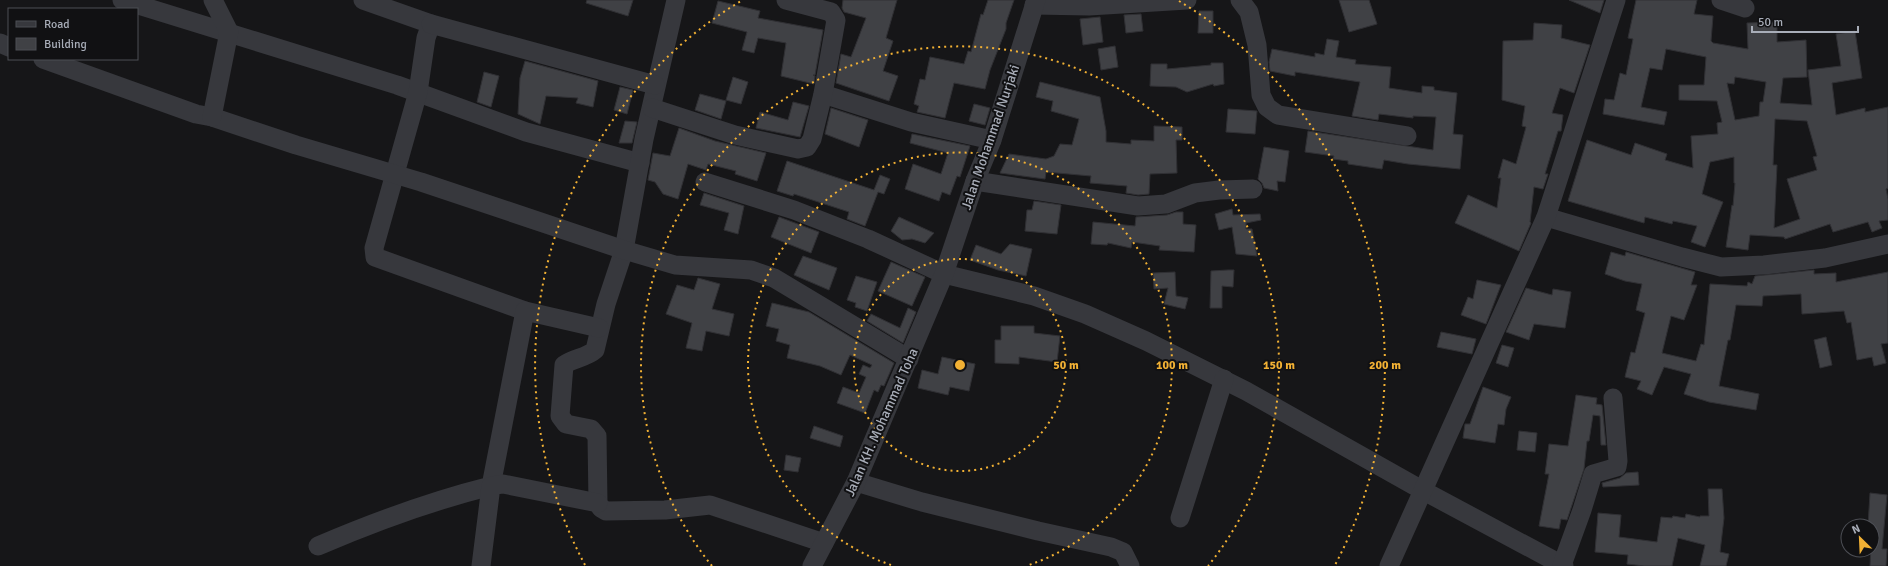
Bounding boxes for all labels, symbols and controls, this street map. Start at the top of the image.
legend [8,8,138,60]
scale bar [1752,8,1858,34]
text: 50 m [1758,15,1783,30]
text: Road [44,17,70,32]
text: Building [44,37,87,52]
street label: Jalan Mohammad Nurjaki [958,62,1023,212]
street label: Jalan KH. Mohammad Toha [841,345,922,499]
centre of rings [953,358,967,372]
text: 50 m [1053,358,1079,373]
text: 100 m [1156,358,1188,373]
text: 150 m [1263,358,1295,373]
text: 200 m [1369,358,1401,373]
north arrow [1840,518,1880,558]
text: N [1850,522,1862,537]

